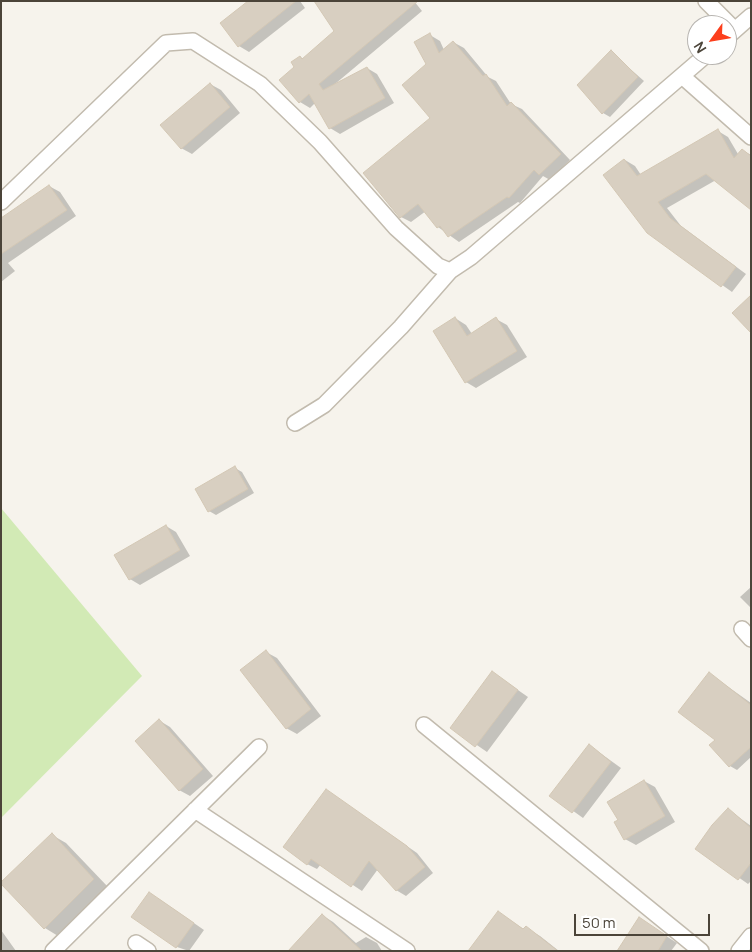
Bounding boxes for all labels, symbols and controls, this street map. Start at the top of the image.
north arrow [687,15,737,65]
text: N [689,38,710,57]
scale bar [577,904,713,936]
text: 50 m [582,912,616,933]

